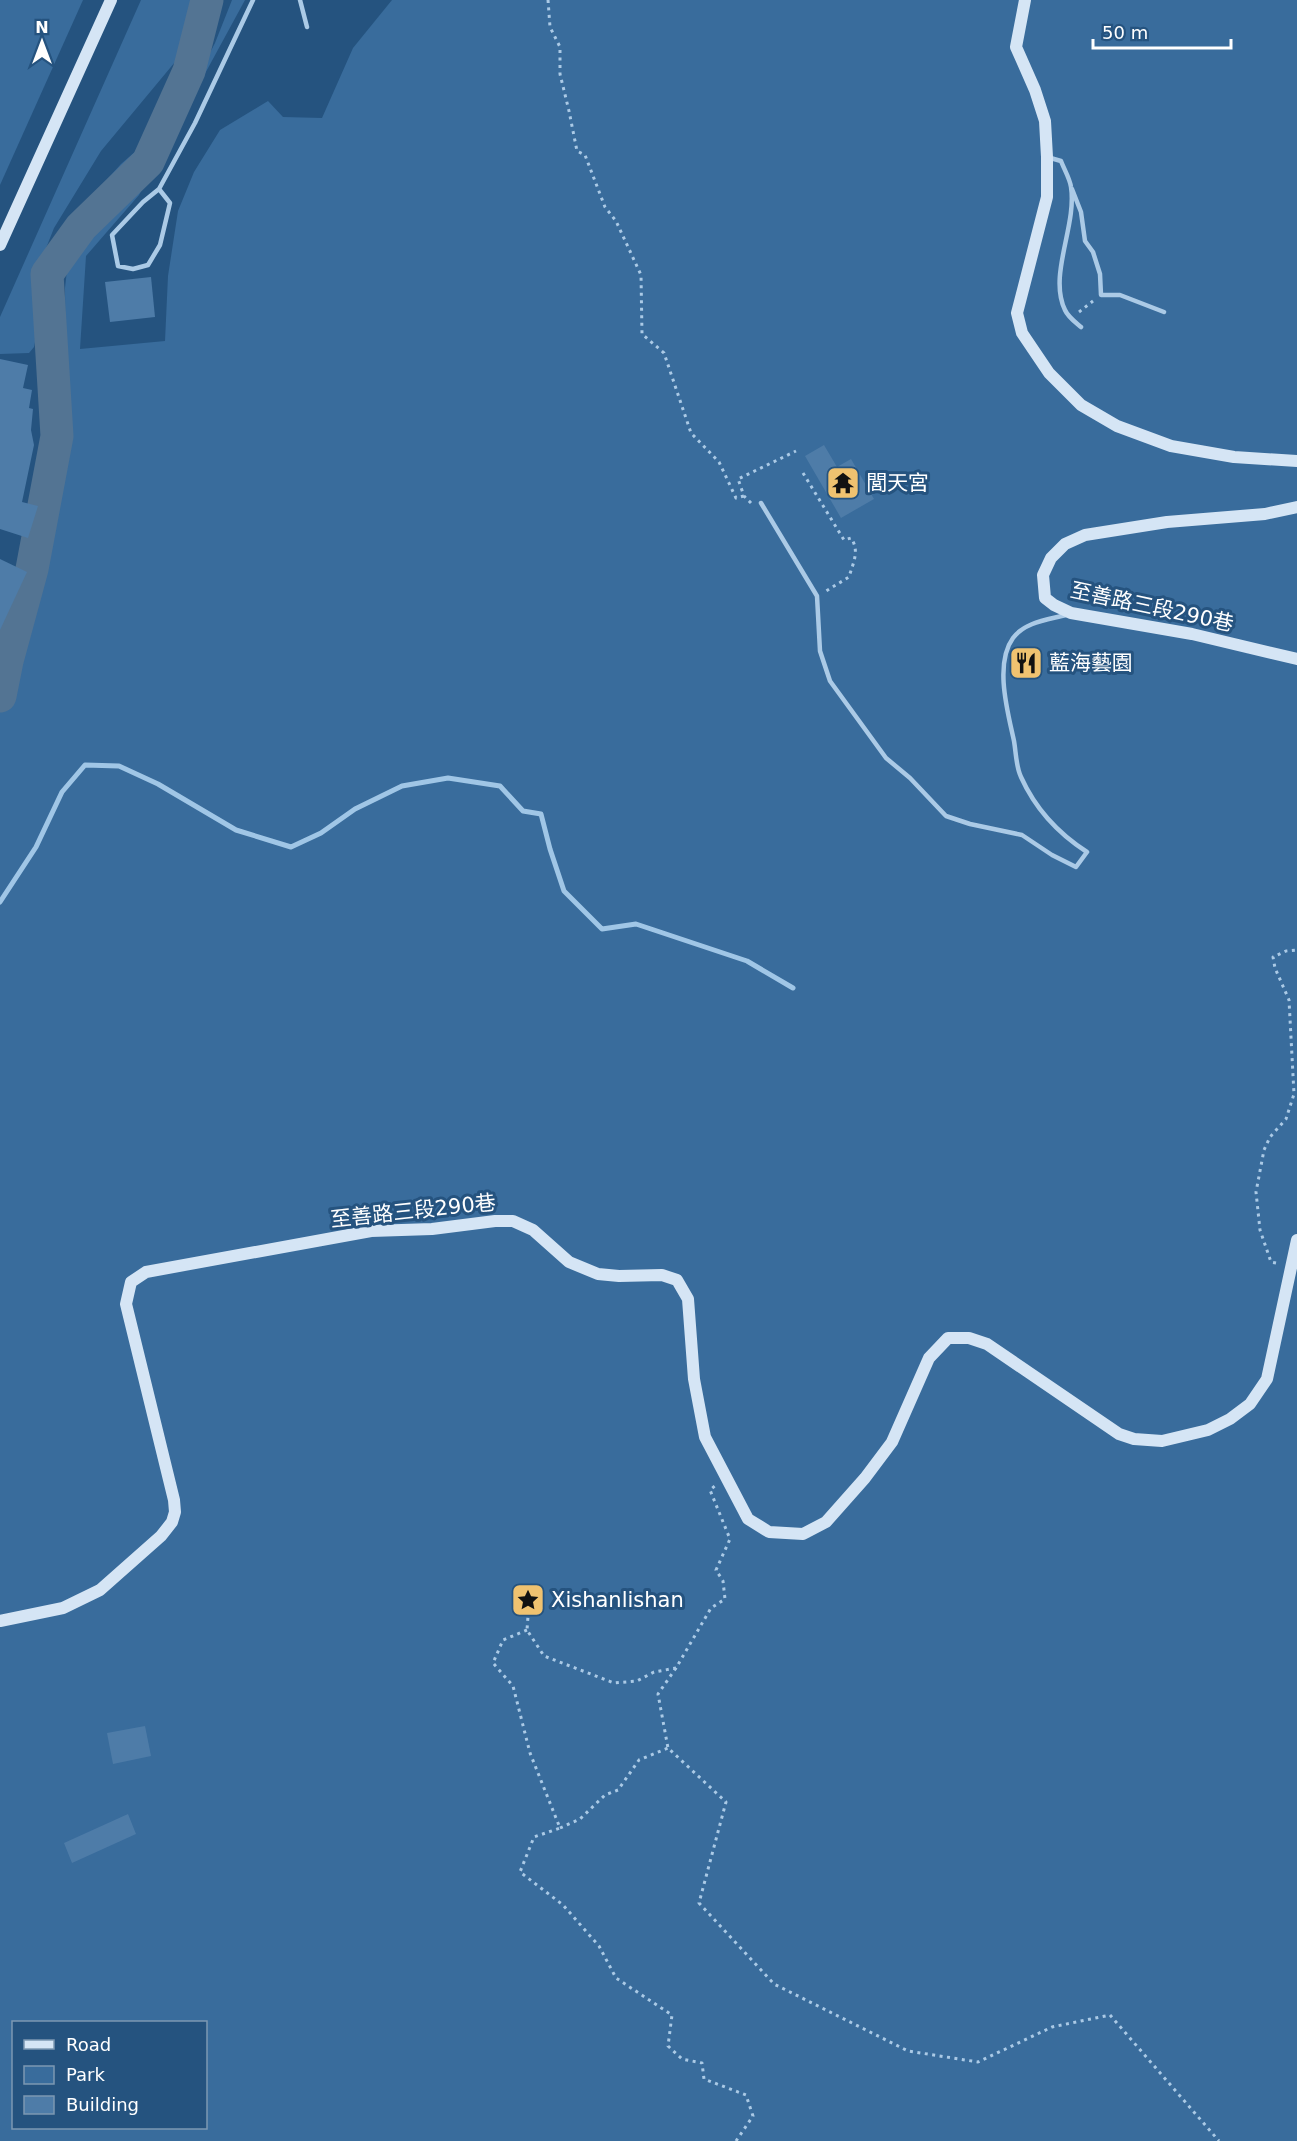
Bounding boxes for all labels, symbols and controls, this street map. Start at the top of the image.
north arrow [12,12,72,72]
scale bar [1093,12,1231,50]
text: N [35,18,49,37]
text: 50 m [1102,22,1148,43]
temple icon: 閭天宮 [825,465,861,501]
place label: 閭天宮 [866,471,929,495]
street label: 至善路三段290巷 [1068,578,1236,636]
restaurant icon: 藍海藝園 [1008,645,1044,681]
place label: 藍海藝園 [1049,651,1133,675]
street label: 至善路三段290巷 [329,1190,497,1232]
place icon: Xishanlishan [510,1582,546,1618]
place label: Xishanlishan [551,1588,684,1612]
legend [12,2021,207,2129]
text: Road [66,2034,111,2055]
text: Park [66,2064,105,2085]
text: Building [66,2094,139,2115]

